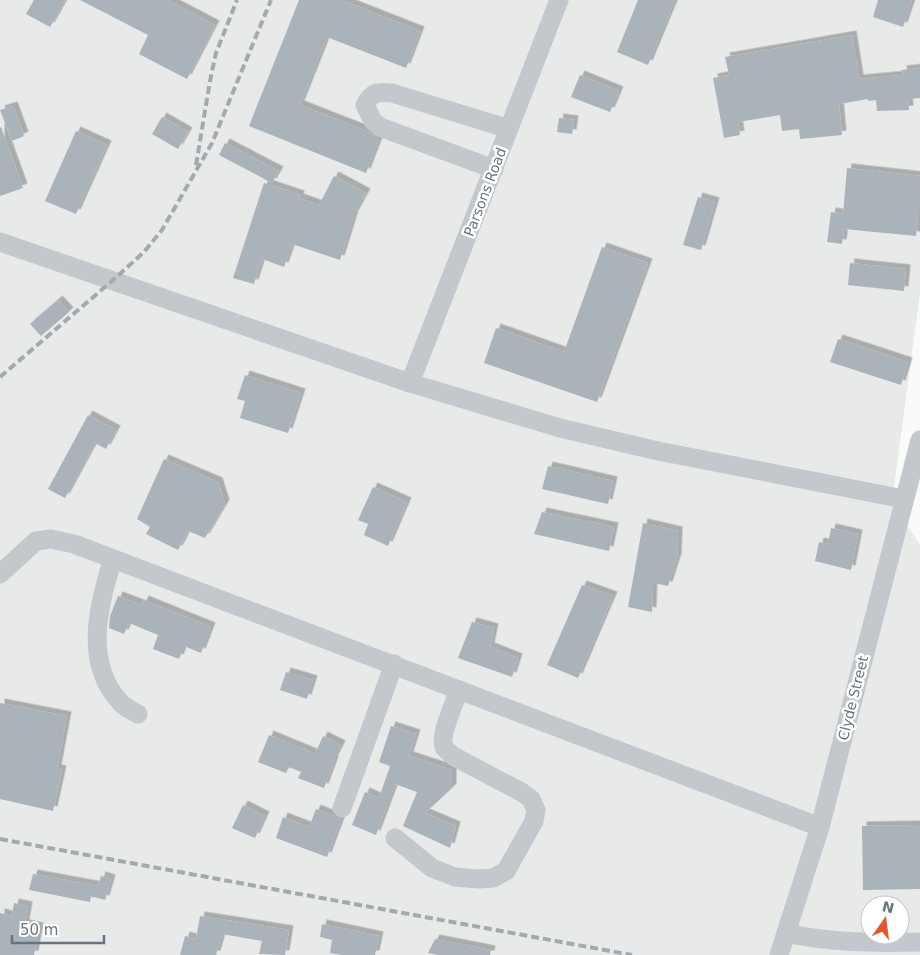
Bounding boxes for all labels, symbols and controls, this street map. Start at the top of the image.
street label: Parsons Road [461,145,509,239]
street label: Clyde Street [835,654,871,742]
north arrow [860,895,910,945]
text: N [881,898,896,917]
scale bar [12,912,105,944]
text: 50 m [20,921,58,939]

